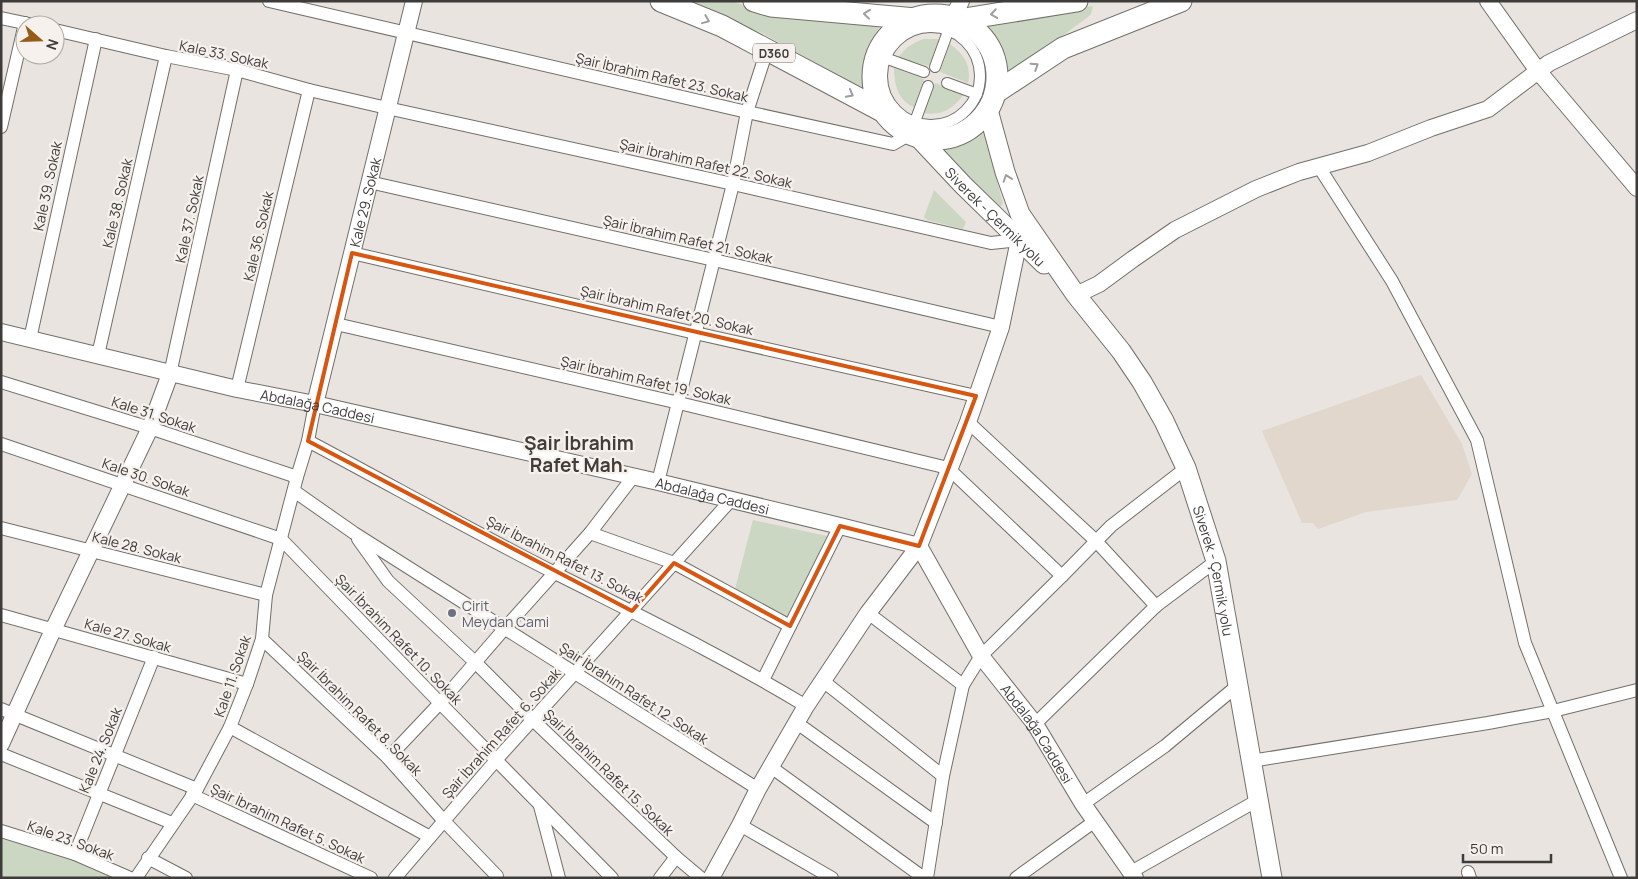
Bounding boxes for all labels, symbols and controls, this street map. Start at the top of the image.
one-way arrow [989,8,998,18]
one-way arrow [863,9,871,20]
one-way arrow [701,13,710,24]
north arrow [15,15,65,65]
street label: Kale 33. Sokak [178,35,271,73]
text: N [42,37,63,53]
road number: D360 [753,44,795,62]
street label: Şair İbrahim Rafet 23. Sokak [574,48,751,106]
one-way arrow [1030,63,1039,72]
one-way arrow [845,88,854,98]
street label: Şair İbrahim Rafet 22. Sokak [618,134,795,192]
street label: Kale 39. Sokak [28,138,66,233]
street label: Kale 29. Sokak [344,154,385,249]
street label: Kale 38. Sokak [97,155,137,250]
street label: Siverek - Çermik yolu [941,163,1050,270]
street label: Kale 37. Sokak [170,172,208,265]
one-way arrow [1003,174,1013,183]
street label: Kale 36. Sokak [238,188,278,283]
street label: Şair İbrahim Rafet 21. Sokak [601,210,776,268]
street label: Şair İbrahim Rafet 20. Sokak [579,281,756,339]
street label: Şair İbrahim Rafet 19. Sokak [559,351,734,409]
street label: Abdalağa Caddesi [259,384,377,427]
street label: Kale 31. Sokak [109,391,200,437]
district label: Şair İbrahim Rafet Mah. [524,430,634,478]
street label: Kale 30. Sokak [100,453,193,501]
street label: Abdalağa Caddesi [654,472,771,518]
street label: Siverek - Çermik yolu [1189,503,1239,637]
street label: Şair İbrahim Rafet 13. Sokak [483,511,648,607]
street label: Kale 28. Sokak [90,527,185,568]
street label: Şair İbrahim Rafet 10. Sokak [331,570,467,709]
place label: Cirit Meydan Cami [462,596,549,631]
marker: Cirit Meydan Cami [446,607,458,619]
street label: Kale 27. Sokak [82,614,175,657]
street label: Kale 11. Sokak [209,631,255,720]
street label: Şair İbrahim Rafet 12. Sokak [556,638,713,749]
street label: Şair İbrahim Rafet 8. Sokak [294,647,427,780]
street label: Şair İbrahim Rafet 6. Sokak [437,663,565,802]
street label: Abdalağa Caddesi [997,680,1078,787]
street label: Kale 24. Sokak [74,703,126,796]
street label: Şair İbrahim Rafet 15. Sokak [540,705,679,840]
street label: Şair İbrahim Rafet 5. Sokak [208,779,369,868]
street label: Kale 23. Sokak [25,816,118,865]
scale bar [1463,832,1550,864]
text: 50 m [1470,838,1504,859]

